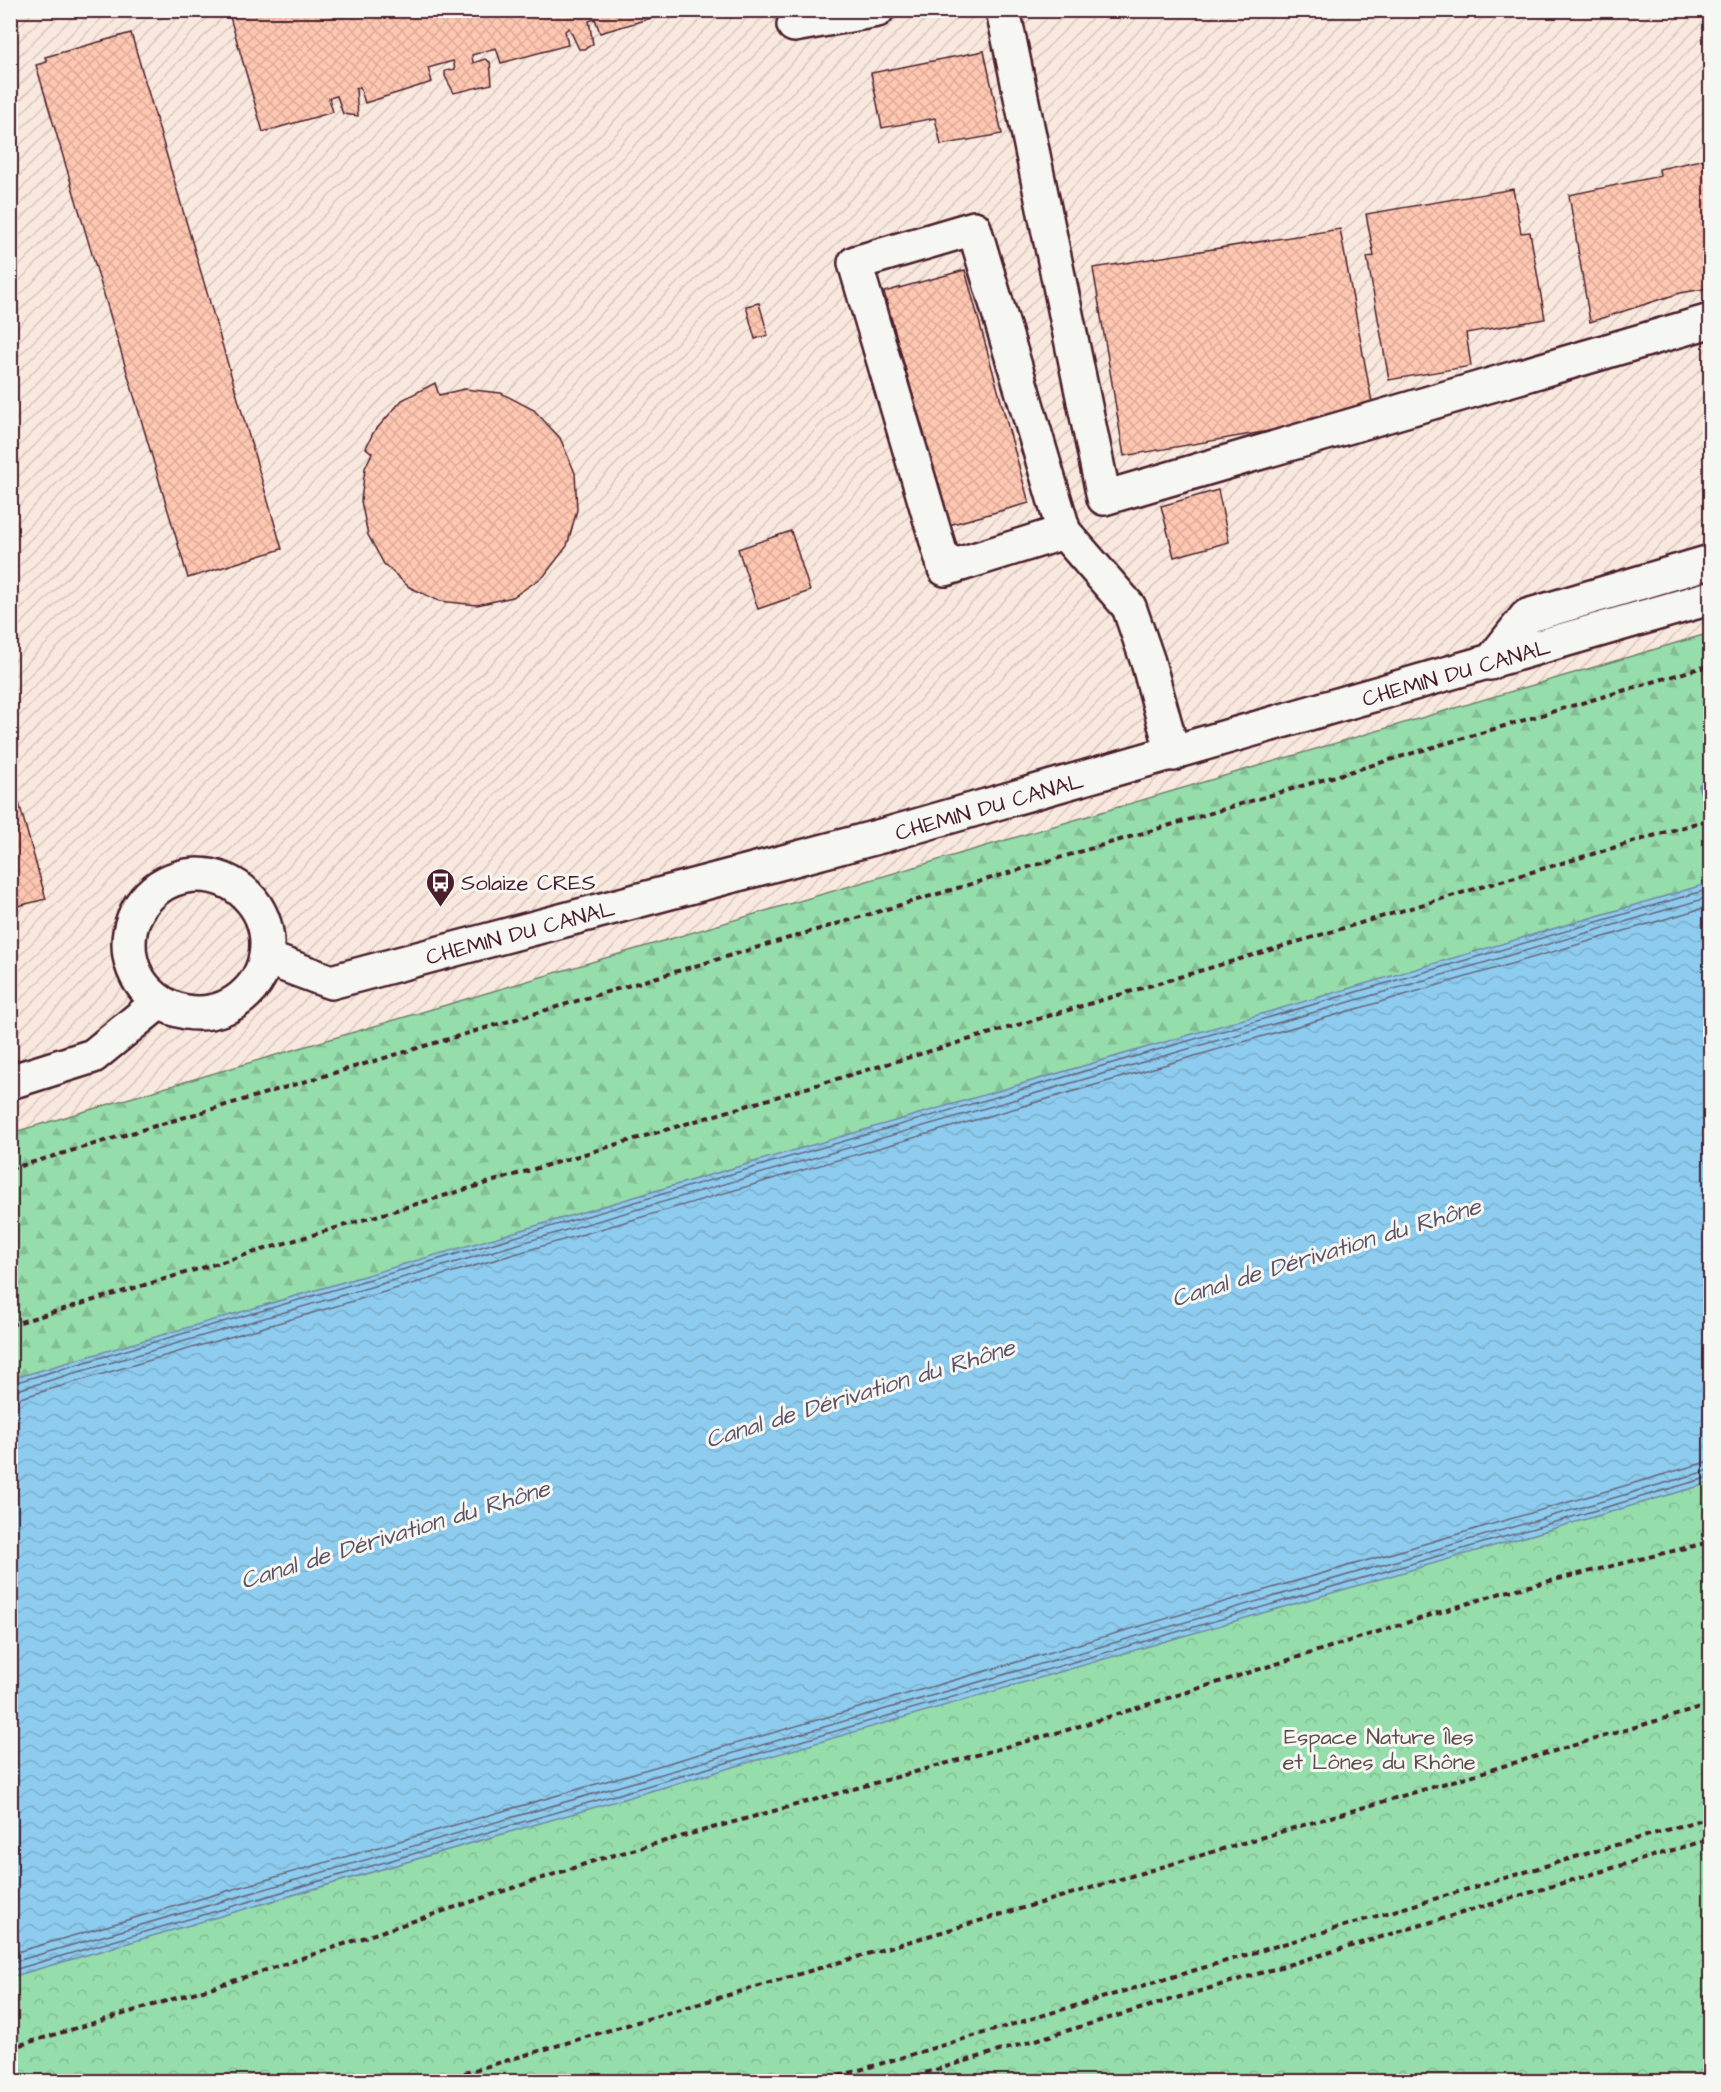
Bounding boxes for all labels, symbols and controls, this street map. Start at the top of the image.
street label: CHEMIN DU CANAL [1359,632,1554,715]
street label: CHEMIN DU CANAL [892,766,1087,849]
bus stop icon: Solaize CRES [424,866,456,908]
place label: Solaize CRES [461,868,596,899]
street label: CHEMIN DU CANAL [423,893,618,974]
water label: Canal de Dérivation du Rhône [1167,1189,1486,1316]
water label: Canal de Dérivation du Rhône [701,1330,1020,1457]
water label: Canal de Dérivation du Rhône [236,1471,555,1598]
park label: Espace Nature Îles et Lônes du Rhône [1282,1722,1476,1778]

